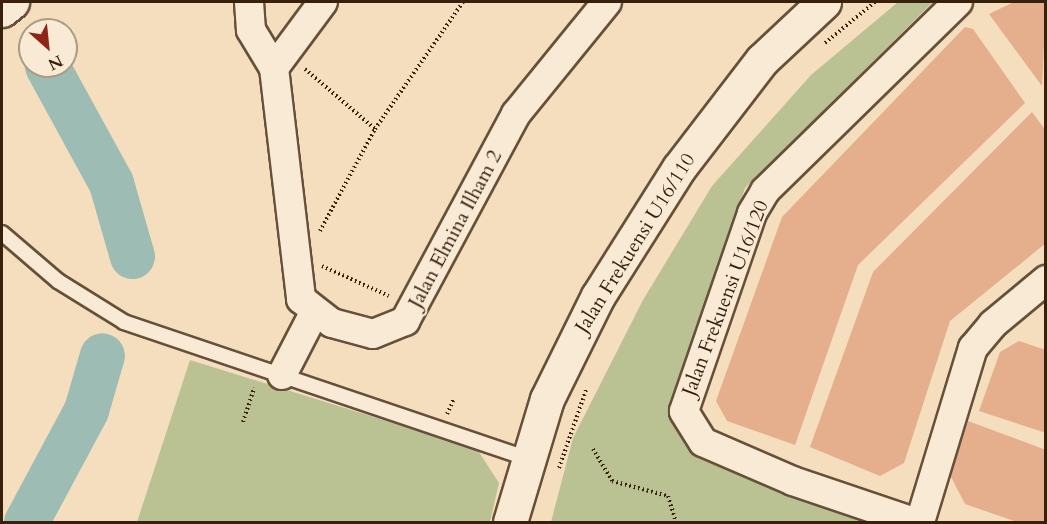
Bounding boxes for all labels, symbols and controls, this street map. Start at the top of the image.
north arrow [18,18,78,78]
text: N [44,49,66,75]
street label: Jalan Elmina Ilham 2 [403,146,507,312]
street label: Jalan Frekuensi U16/110 [570,149,700,337]
street label: Jalan Frekuensi U16/120 [677,197,773,399]

